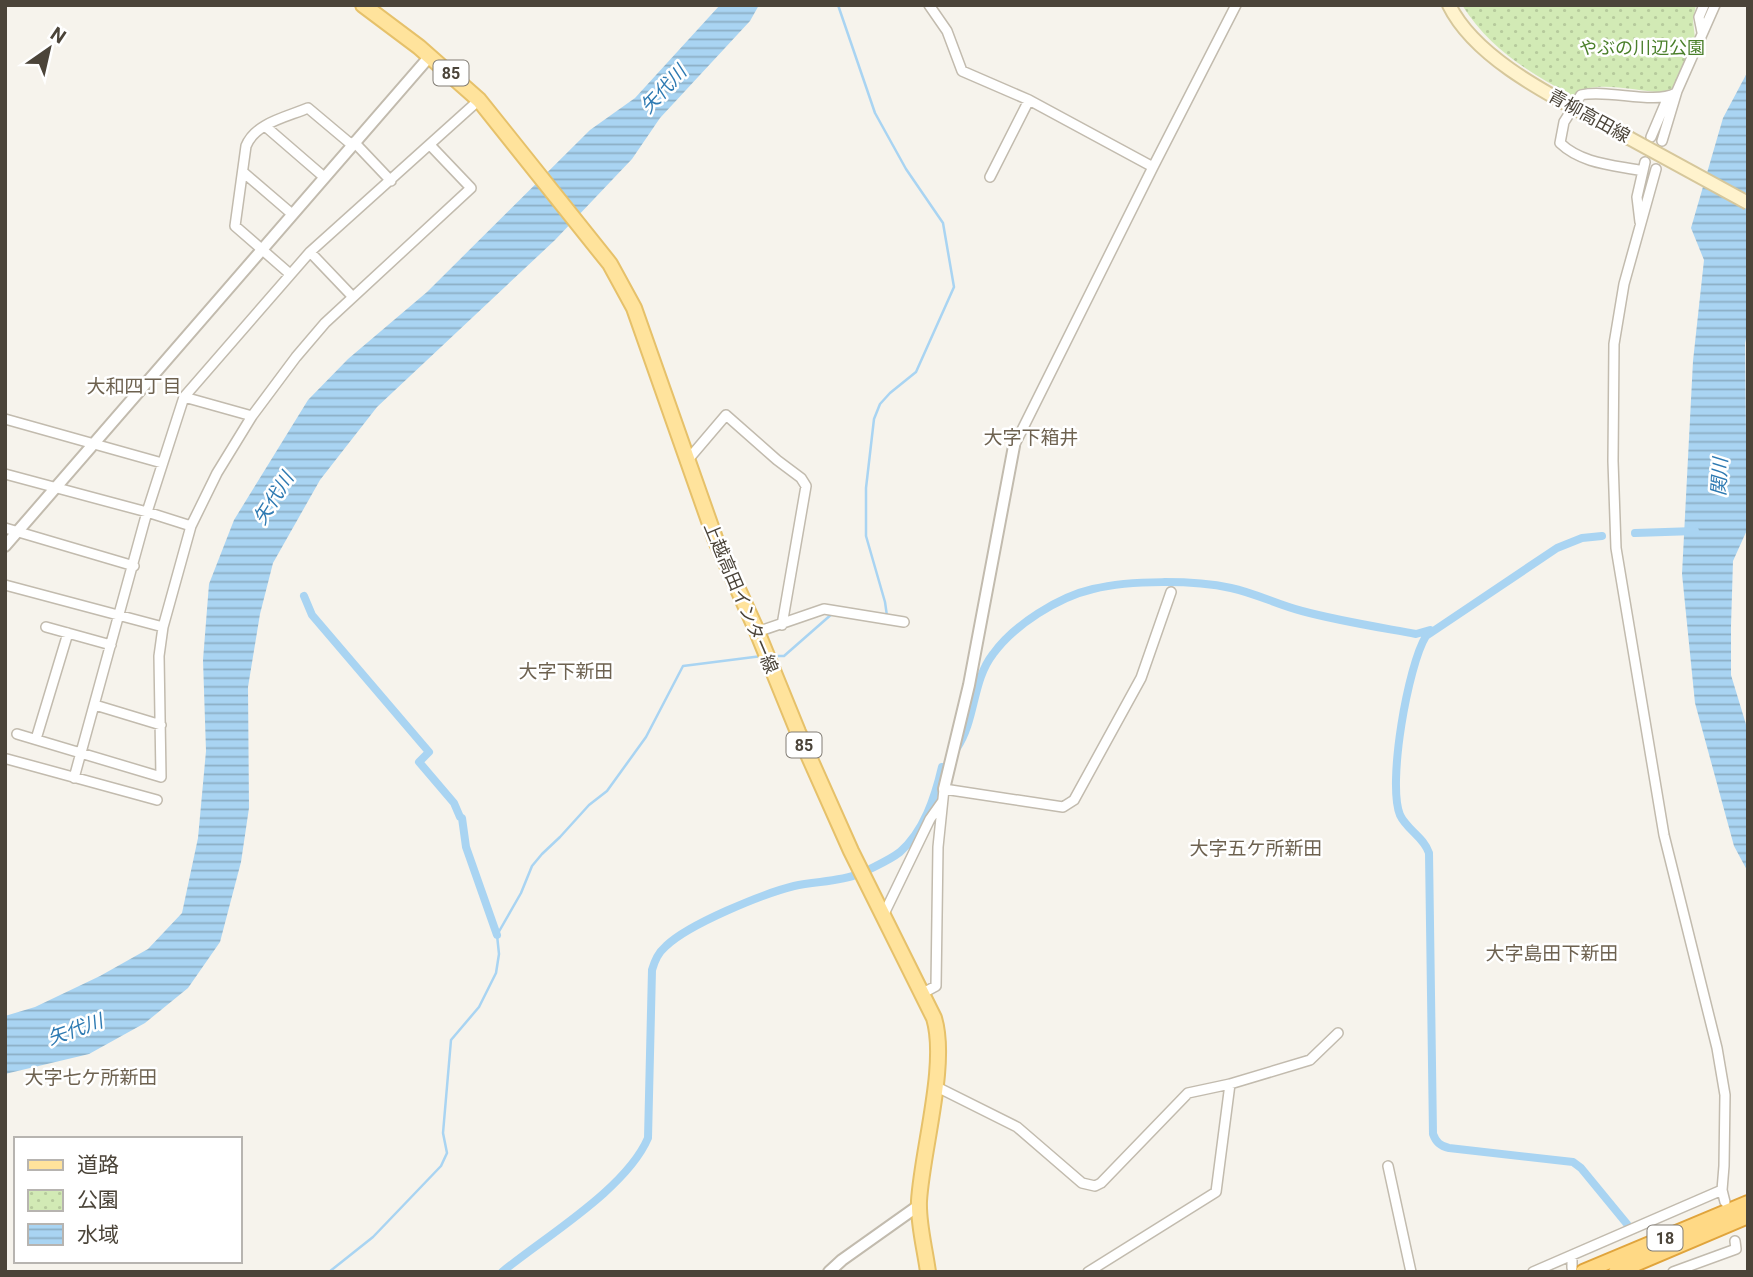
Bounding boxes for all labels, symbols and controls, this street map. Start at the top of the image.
north arrow [14,14,84,84]
text: N [46,22,70,49]
park label: やぶの川辺公園 [1579,37,1705,58]
water label: 矢代川 [636,59,693,118]
road number: 85 [434,60,468,86]
street label: 青柳高田線 [1545,85,1634,147]
district label: 大和四丁目 [86,375,182,398]
district label: 大字下箱井 [983,426,1079,449]
water label: 関川 [1707,455,1732,497]
water label: 矢代川 [249,466,299,529]
street label: 上越高田インター線 [700,519,783,676]
district label: 大字下新田 [518,660,614,683]
road number: 85 [786,732,822,758]
district label: 大字五ケ所新田 [1189,837,1323,860]
district label: 大字島田下新田 [1485,942,1619,965]
water label: 矢代川 [44,1009,108,1050]
district label: 大字七ケ所新田 [24,1066,158,1089]
legend [14,1137,242,1263]
text: 道路 [77,1153,119,1177]
text: 公園 [77,1188,119,1212]
text: 水域 [77,1223,119,1247]
road number: 18 [1648,1226,1682,1250]

